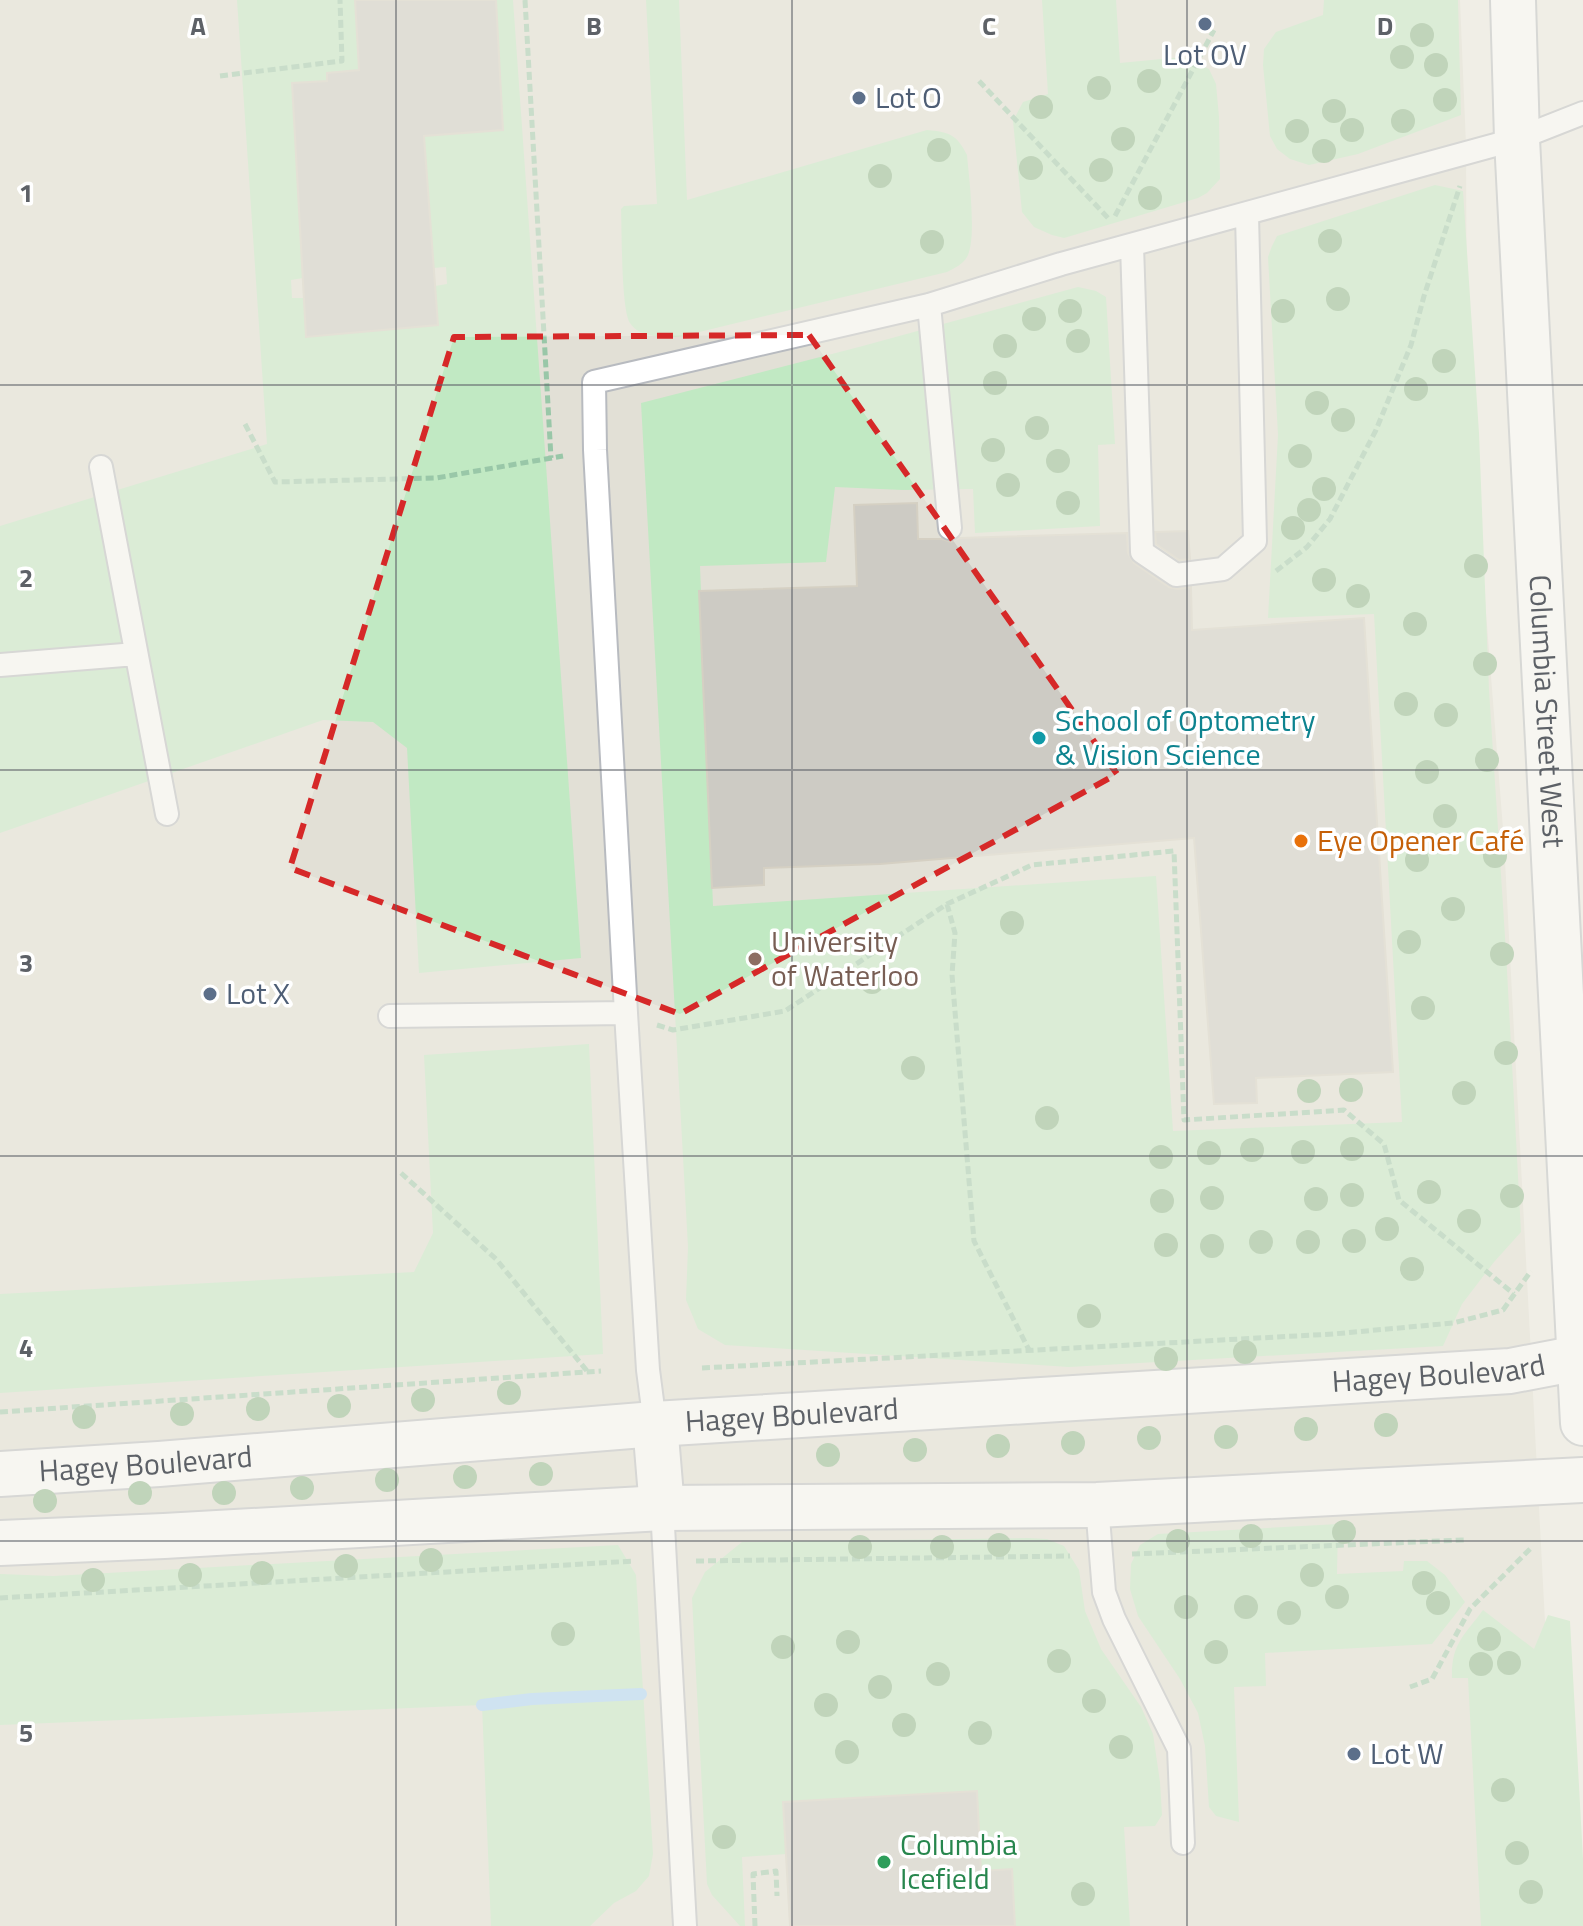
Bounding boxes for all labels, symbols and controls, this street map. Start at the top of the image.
text: A [190,6,206,45]
text: B [586,6,602,45]
text: C [982,6,996,45]
text: D [1377,6,1393,45]
marker: Lot OV [1196,15,1214,33]
place label: Lot OV [1163,31,1247,77]
place label: Lot O [875,74,942,120]
marker: Lot O [850,89,868,107]
text: 1 [19,173,33,212]
text: 2 [19,558,33,597]
street label: Columbia Street West [1517,573,1577,849]
place label: School of Optometry & Vision Science [1055,697,1315,777]
marker: School of Optometry & Vision Science [1030,729,1048,747]
place label: Eye Opener Café [1317,817,1524,863]
marker: Eye Opener Café [1292,832,1310,850]
place label: University of Waterloo [771,918,919,998]
text: 3 [19,943,33,982]
marker: University of Waterloo [746,950,764,968]
place label: Lot X [226,970,290,1016]
marker: Lot X [201,985,219,1003]
text: 4 [19,1328,33,1367]
street label: Hagey Boulevard [1330,1341,1549,1404]
street label: Hagey Boulevard [684,1385,900,1444]
street label: Hagey Boulevard [37,1433,254,1494]
text: 5 [19,1713,33,1752]
place label: Lot W [1370,1730,1444,1776]
marker: Lot W [1345,1745,1363,1763]
place label: Columbia Icefield [900,1821,1017,1901]
marker: Columbia Icefield [875,1853,893,1871]

